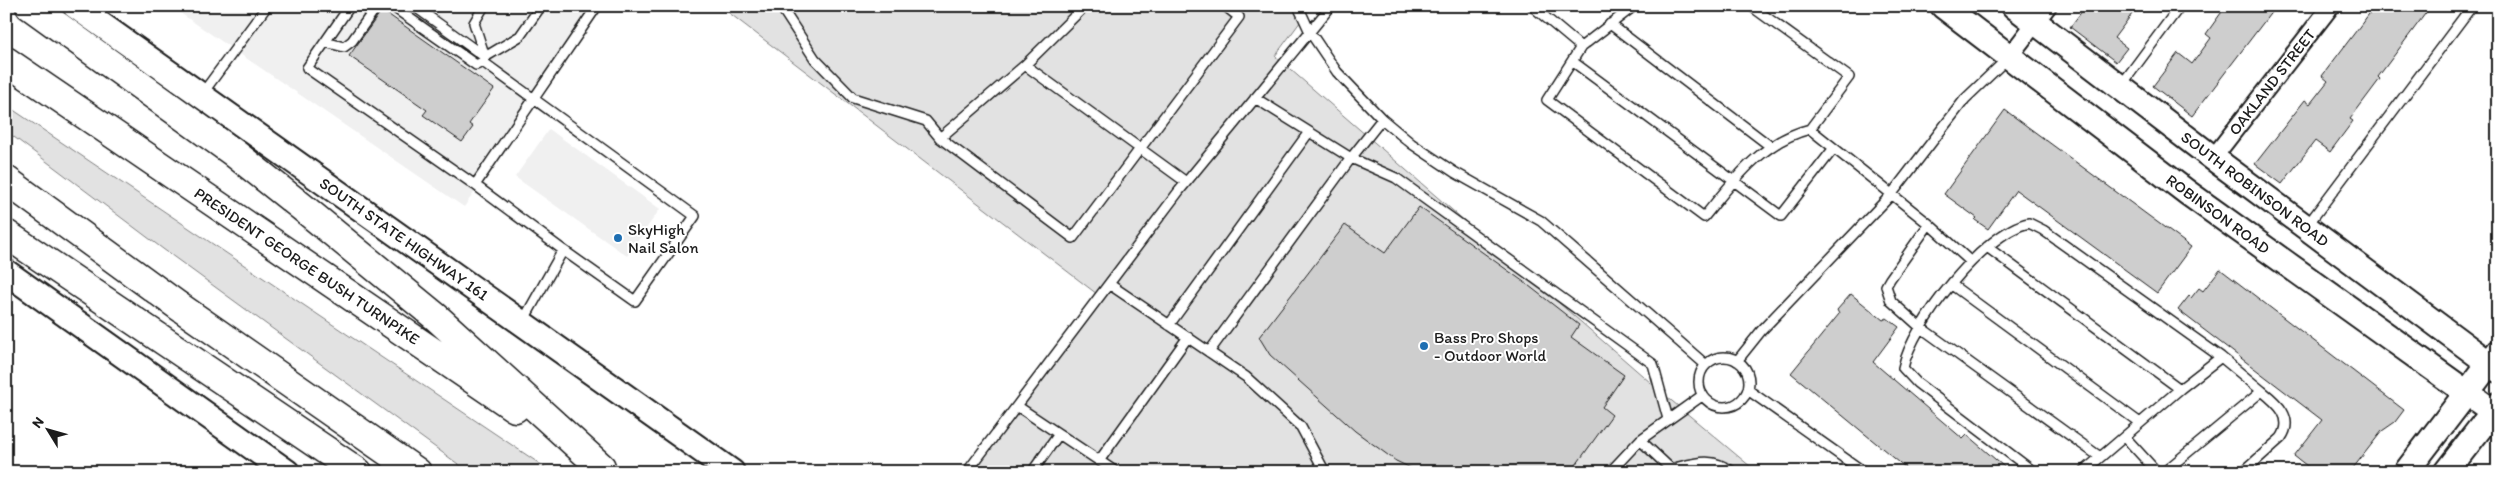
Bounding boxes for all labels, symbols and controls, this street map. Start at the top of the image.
street label: OAKLAND STREET [2225,25,2319,139]
street label: SOUTH ROBINSON ROAD [2178,128,2332,250]
street label: ROBINSON ROAD [2163,170,2273,258]
street label: SOUTH STATE HIGHWAY 161 [316,173,493,305]
street label: PRESIDENT GEORGE BUSH TURNPIKE [191,183,423,349]
place label: SkyHigh Nail Salon [628,220,698,257]
marker: SkyHigh Nail Salon [612,232,624,244]
place label: Bass Pro Shops - Outdoor World [1434,328,1546,365]
marker: Bass Pro Shops - Outdoor World [1418,340,1430,352]
north arrow [22,406,72,456]
text: N [28,414,48,431]

